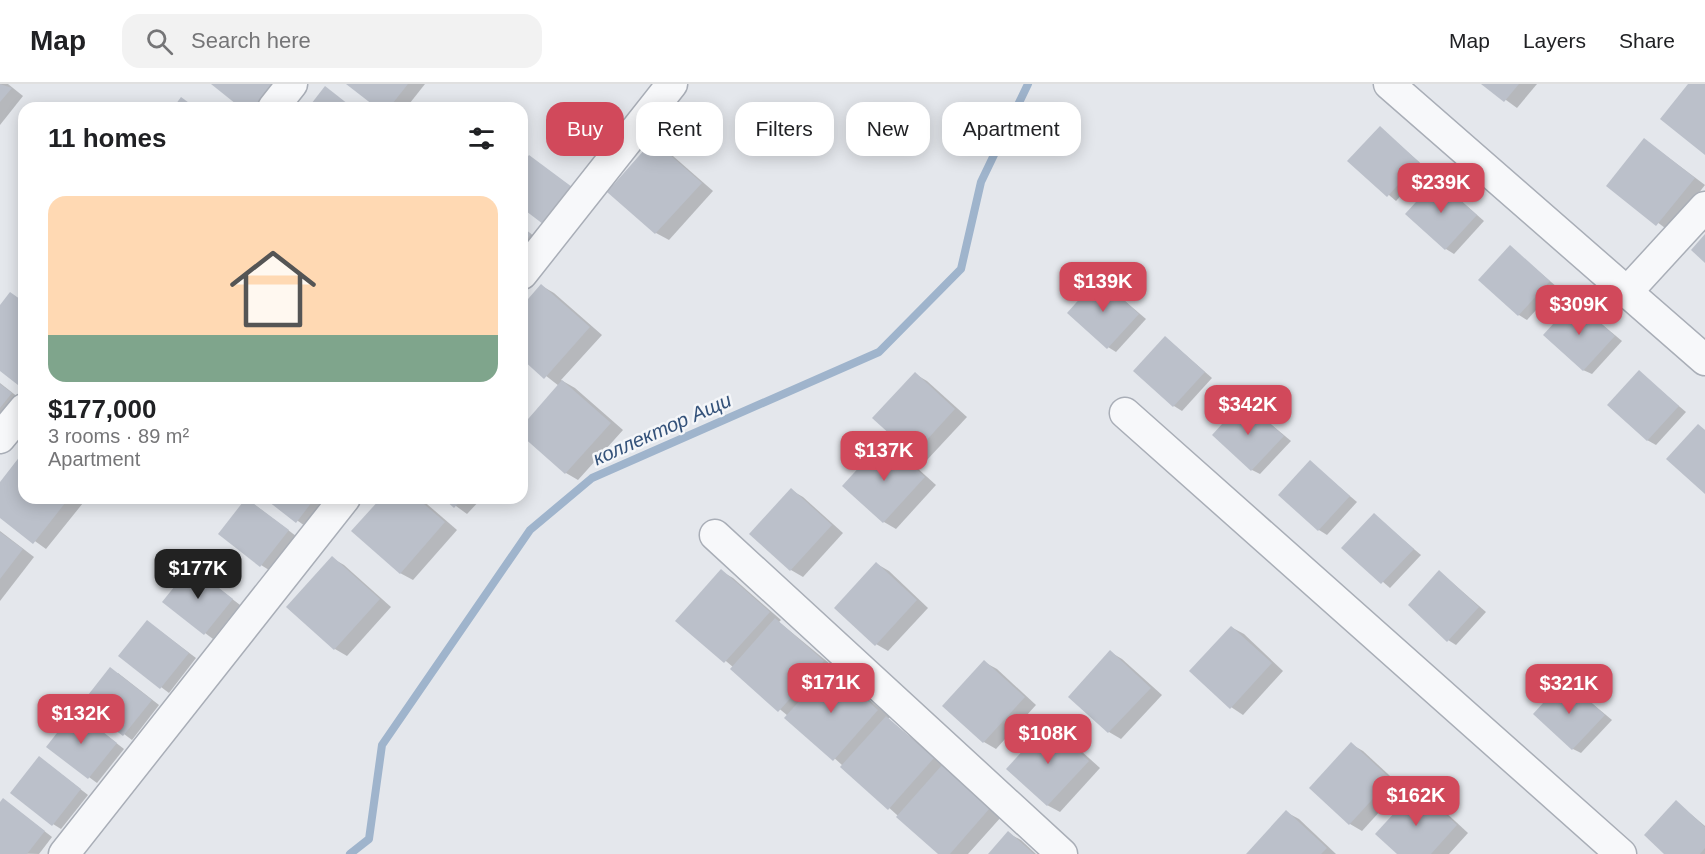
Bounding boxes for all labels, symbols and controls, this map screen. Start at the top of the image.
search box [122,14,542,68]
text: Map [30,25,86,56]
icon: search [143,25,176,58]
text: Search here [191,28,311,53]
text: Map [1449,29,1490,52]
text: Layers [1523,29,1586,52]
text: Share [1619,29,1675,52]
chip: Buy [546,102,624,156]
chip: Rent [636,102,723,156]
chip: Filters [735,102,834,156]
chip: New [846,102,930,156]
chip: Apartment [942,102,1081,156]
icon: filters [465,122,498,155]
text: 11 homes [48,123,167,153]
pin: $239K [1399,163,1483,214]
text: $239K [1412,171,1470,193]
icon: home [219,235,327,343]
pin: $139K [1061,262,1145,313]
text: $139K [1074,270,1132,292]
pin: $309K [1537,285,1621,336]
text: $309K [1550,293,1608,315]
pin: $342K [1206,385,1290,436]
water label: коллектор Ащи [589,389,735,469]
text: $342K [1219,393,1277,415]
text: $177,000 [48,394,156,424]
text: 3 rooms · 89 m² [48,425,189,447]
pin: $137K [842,431,926,482]
text: $137K [855,439,913,461]
text: Apartment [48,448,140,470]
pin: $177K [156,549,240,600]
text: $177K [169,557,227,579]
pin: $171K [789,663,873,714]
pin: $321K [1527,664,1611,715]
text: $171K [802,671,860,693]
text: $321K [1540,672,1598,694]
pin: $132K [39,694,123,745]
text: $132K [52,702,110,724]
pin: $108K [1006,714,1090,765]
text: $108K [1019,722,1077,744]
pin: $162K [1374,776,1458,827]
text: $162K [1387,784,1445,806]

